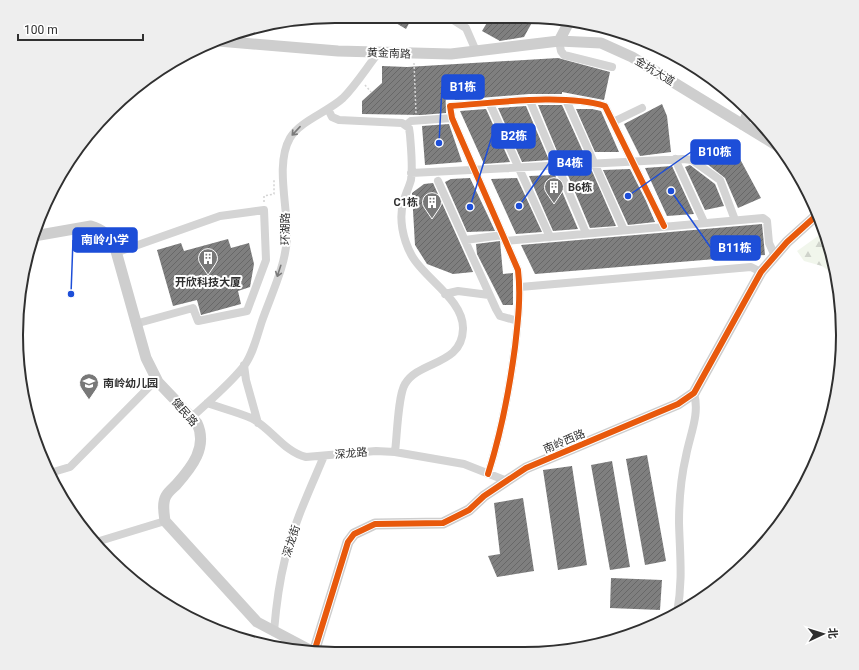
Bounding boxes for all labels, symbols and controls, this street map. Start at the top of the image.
scale bar [18,16,143,42]
text: 100 m [24,23,58,37]
street label: 黄金南路 [367,46,411,61]
street label: 金坑大道 [633,55,677,88]
callout: B1栋 [442,75,484,99]
text: B1栋 [450,80,476,94]
callout: B2栋 [492,124,535,148]
one-way arrow [291,126,301,136]
text: B2栋 [501,129,527,143]
callout: B10栋 [691,140,740,164]
text: B10栋 [698,145,732,159]
callout: B4栋 [549,151,591,175]
text: B4栋 [557,156,583,170]
building icon: B6栋 [543,176,565,204]
place label: B6栋 [568,181,592,194]
building icon: C1栋 [421,191,443,219]
place label: C1栋 [393,196,418,209]
street label: 环湖路 [279,213,292,246]
callout: 南岭小学 [73,228,137,252]
text: 南岭小学 [81,233,129,247]
callout: B11栋 [711,236,760,260]
text: B11栋 [718,241,752,255]
building icon: 开欣科技大厦 [197,247,219,275]
one-way arrow [275,264,283,276]
place label: 开欣科技大厦 [175,276,241,289]
school or university icon: 南岭幼儿园 [78,372,100,400]
place label: 南岭幼儿园 [103,377,158,390]
street label: 健民路 [169,396,200,429]
street label: 南岭西路 [541,427,587,456]
street label: 深龙路 [334,446,368,461]
street label: 深龙街 [280,523,303,559]
north arrow [803,614,843,654]
text: 北 [826,627,839,639]

